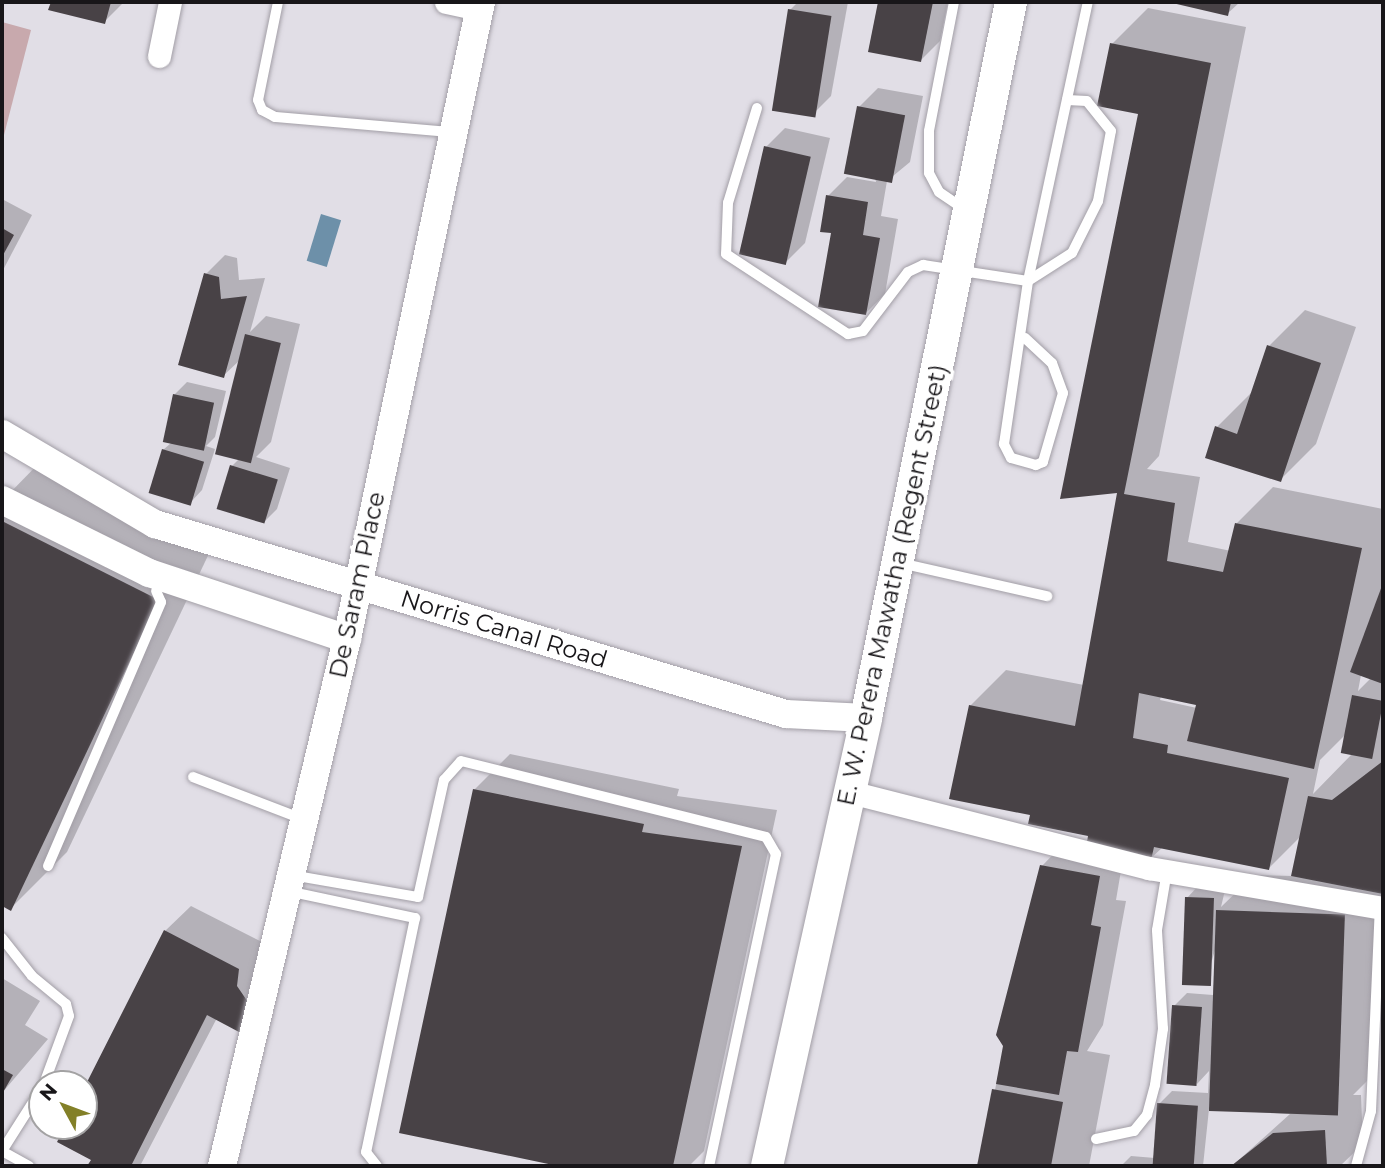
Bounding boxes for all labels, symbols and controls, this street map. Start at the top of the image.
street label: E. W. Perera Mawatha (Regent Street) [831,362,953,808]
street label: De Saram Place [323,489,391,681]
street label: Norris Canal Road [397,584,611,674]
north arrow [28,1070,98,1140]
text: N [35,1079,62,1106]

